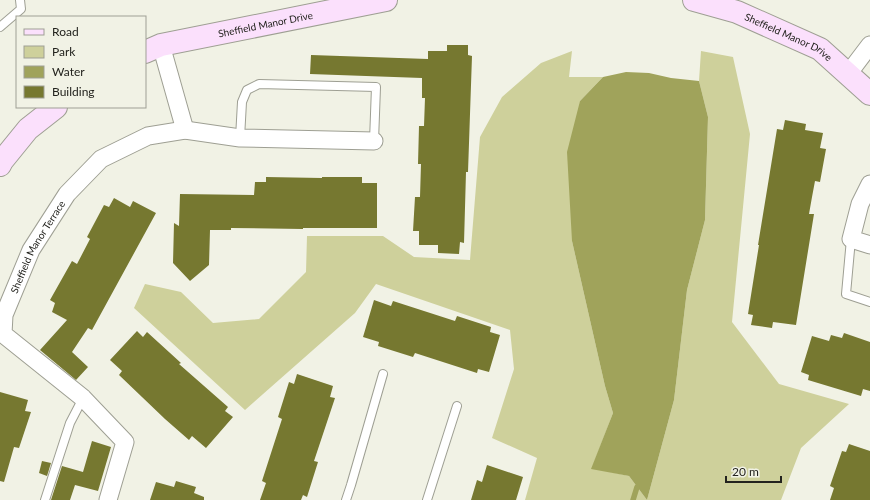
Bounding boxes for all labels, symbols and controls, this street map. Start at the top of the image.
street label: Sheffield Manor Drive [217,9,314,39]
street label: Sheffield Manor Drive [743,10,835,63]
legend [16,16,146,108]
text: Road [52,24,79,39]
text: Park [52,44,76,59]
text: Water [52,64,85,79]
text: Building [52,84,95,99]
street label: Sheffield Manor Terrace [8,198,67,295]
scale bar [726,458,781,484]
text: 20 m [732,464,759,479]

